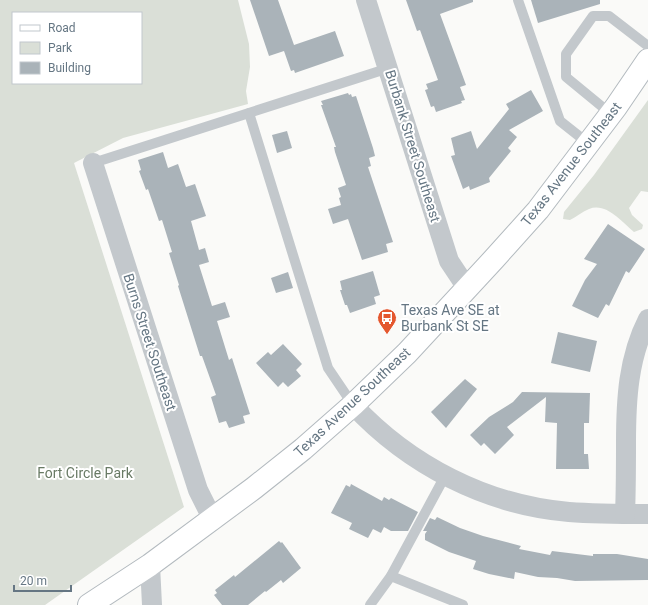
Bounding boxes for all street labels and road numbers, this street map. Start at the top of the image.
street label: Burbank Street Southeast [382,68,444,225]
street label: Texas Avenue Southeast [518,99,625,229]
street label: Burns Street Southeast [120,271,180,413]
street label: Texas Avenue Southeast [291,344,414,460]

